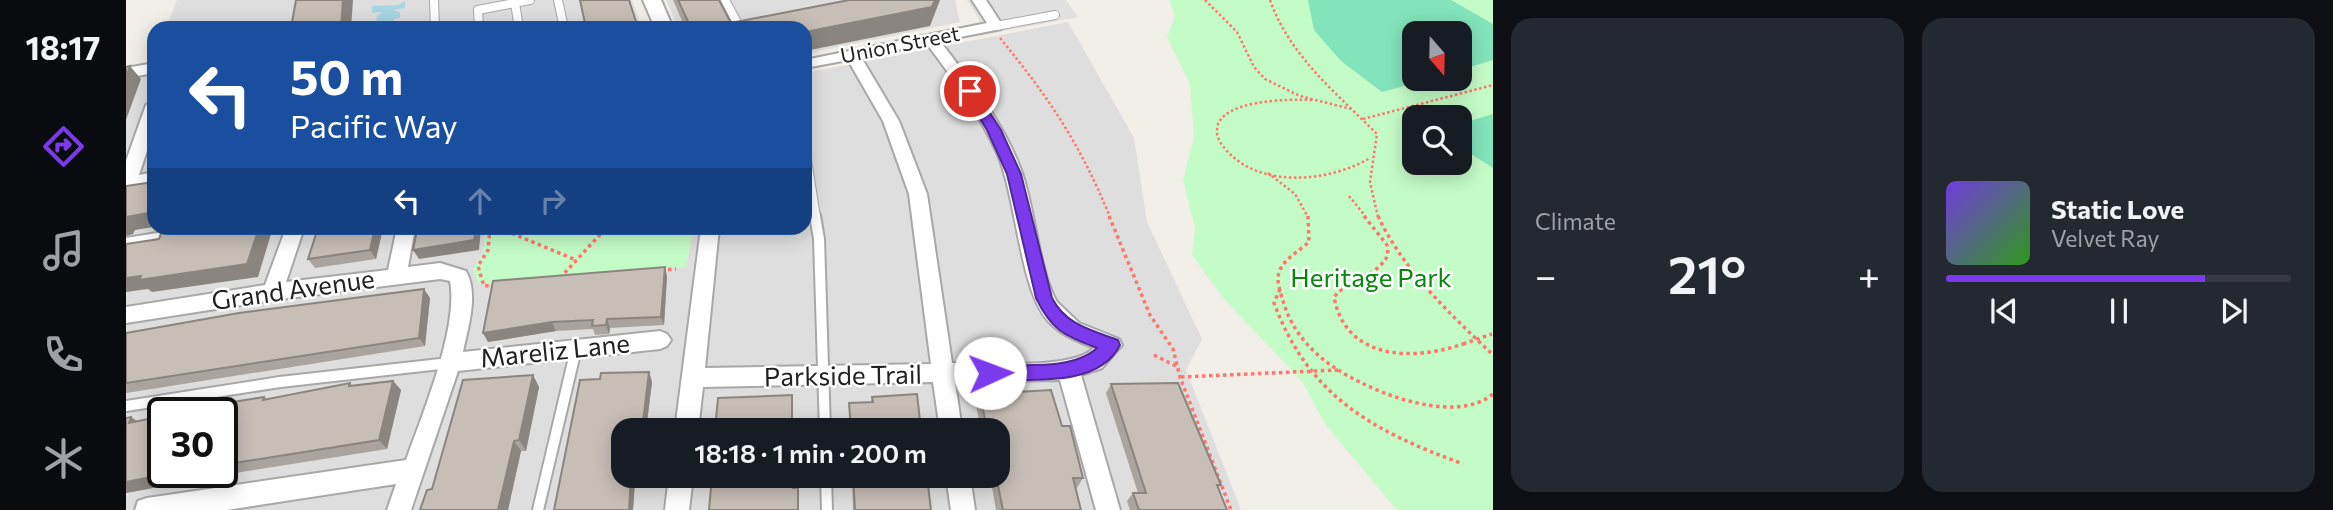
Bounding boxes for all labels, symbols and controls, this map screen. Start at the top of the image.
street label: Union Street [838,20,961,67]
north arrow [1402,21,1472,91]
map controls [1402,21,1472,175]
text: 18:17 [26,27,100,67]
text: 50 m [290,45,403,105]
icon: left [175,49,266,140]
pin [940,61,1000,121]
icon: arrive [951,72,989,110]
text: Pacific Way [290,105,458,145]
button: search [1402,105,1472,175]
icon: directions [39,122,88,171]
icon: left [388,182,426,220]
icon: ahead [461,182,499,220]
icon: right [534,182,572,220]
text: Static Love [2051,193,2184,224]
text: Climate [1535,207,1616,235]
text: Velvet Ray [2051,224,2159,252]
icon: music [39,226,88,275]
text: 21° [1668,241,1746,305]
text: − [1535,251,1557,298]
text: + [1858,251,1880,298]
park label: Heritage Park [1290,261,1452,292]
street label: Grand Avenue [209,262,376,315]
icon: previous [1985,292,2023,330]
icon: pause [2100,292,2138,330]
icon: next [2215,292,2253,330]
street label: Mareliz Lane [479,326,631,373]
icon: phone [39,330,88,379]
position arrow [953,336,1027,410]
street label: Parkside Trail [764,358,922,391]
speed limit sign: 30 [147,397,238,488]
icon: climate [39,434,88,483]
text: 18:18 · 1 min · 200 m [694,437,927,468]

